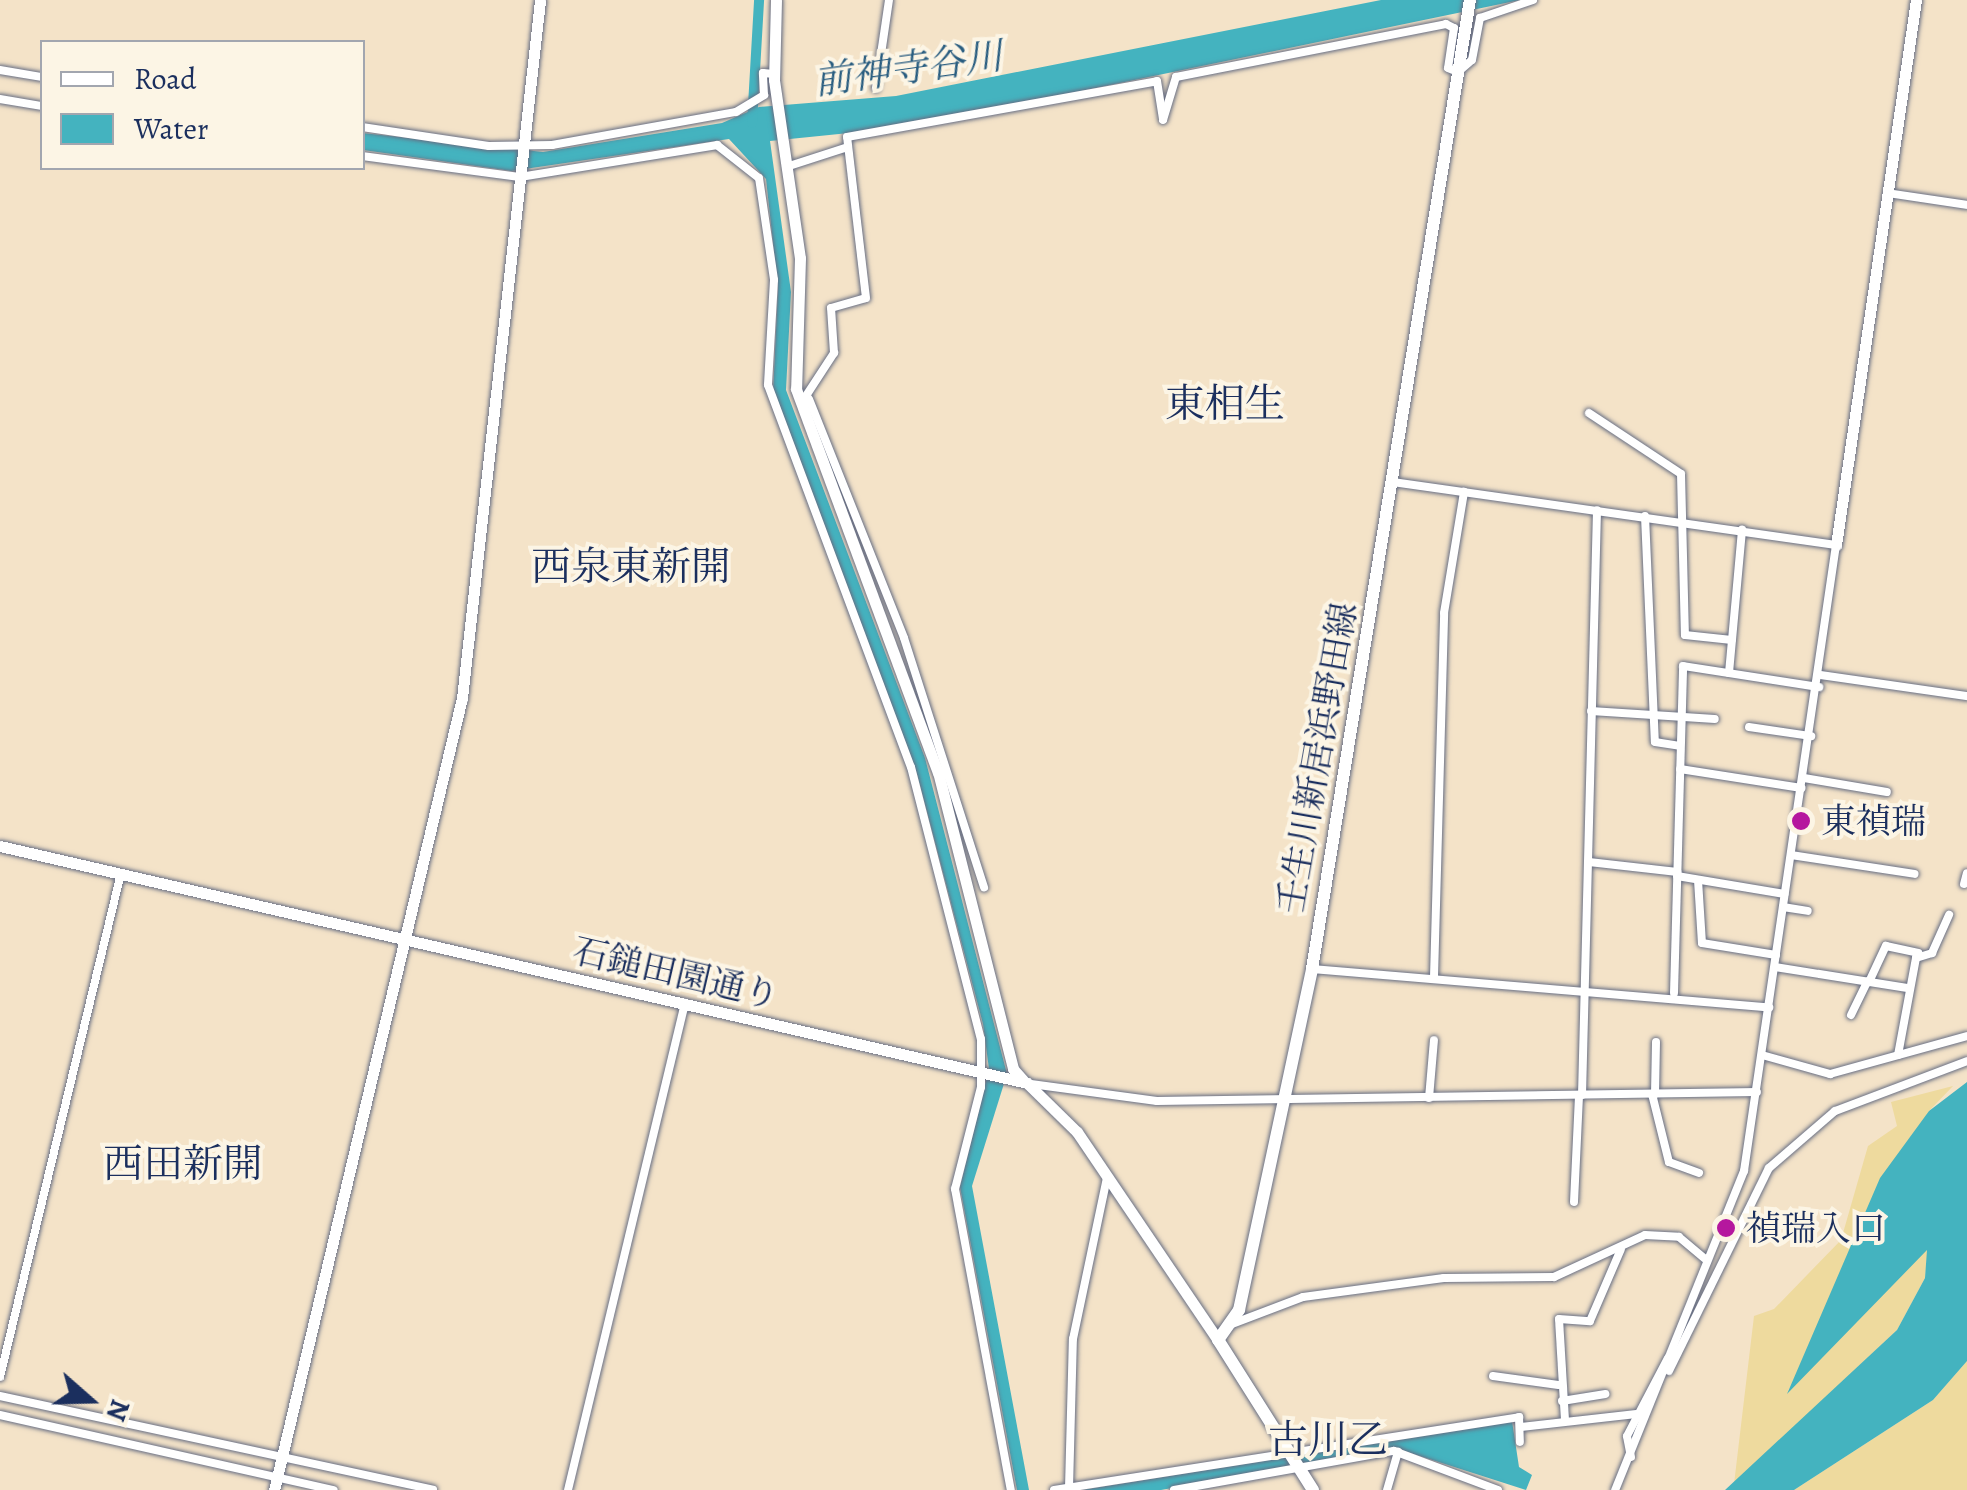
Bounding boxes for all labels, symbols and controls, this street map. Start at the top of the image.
water label: 前神寺谷川 [811,33,1005,105]
legend [40,40,365,170]
text: Road [134,59,196,99]
text: Water [134,109,208,149]
district label: 東相生 [1165,380,1285,428]
district label: 西泉東新開 [531,543,731,591]
street label: 壬生川新居浜野田線 [1269,599,1365,917]
place label: 東禎瑞 [1821,800,1926,842]
marker: 東禎瑞 [1790,810,1812,832]
street label: 石鎚田園通り [569,929,783,1017]
district label: 西田新開 [103,1140,263,1188]
place label: 禎瑞入口 [1746,1207,1886,1249]
marker: 禎瑞入口 [1715,1217,1737,1239]
north arrow [40,1350,140,1450]
text: N [97,1394,140,1426]
district label: 古川乙 [1268,1416,1388,1464]

